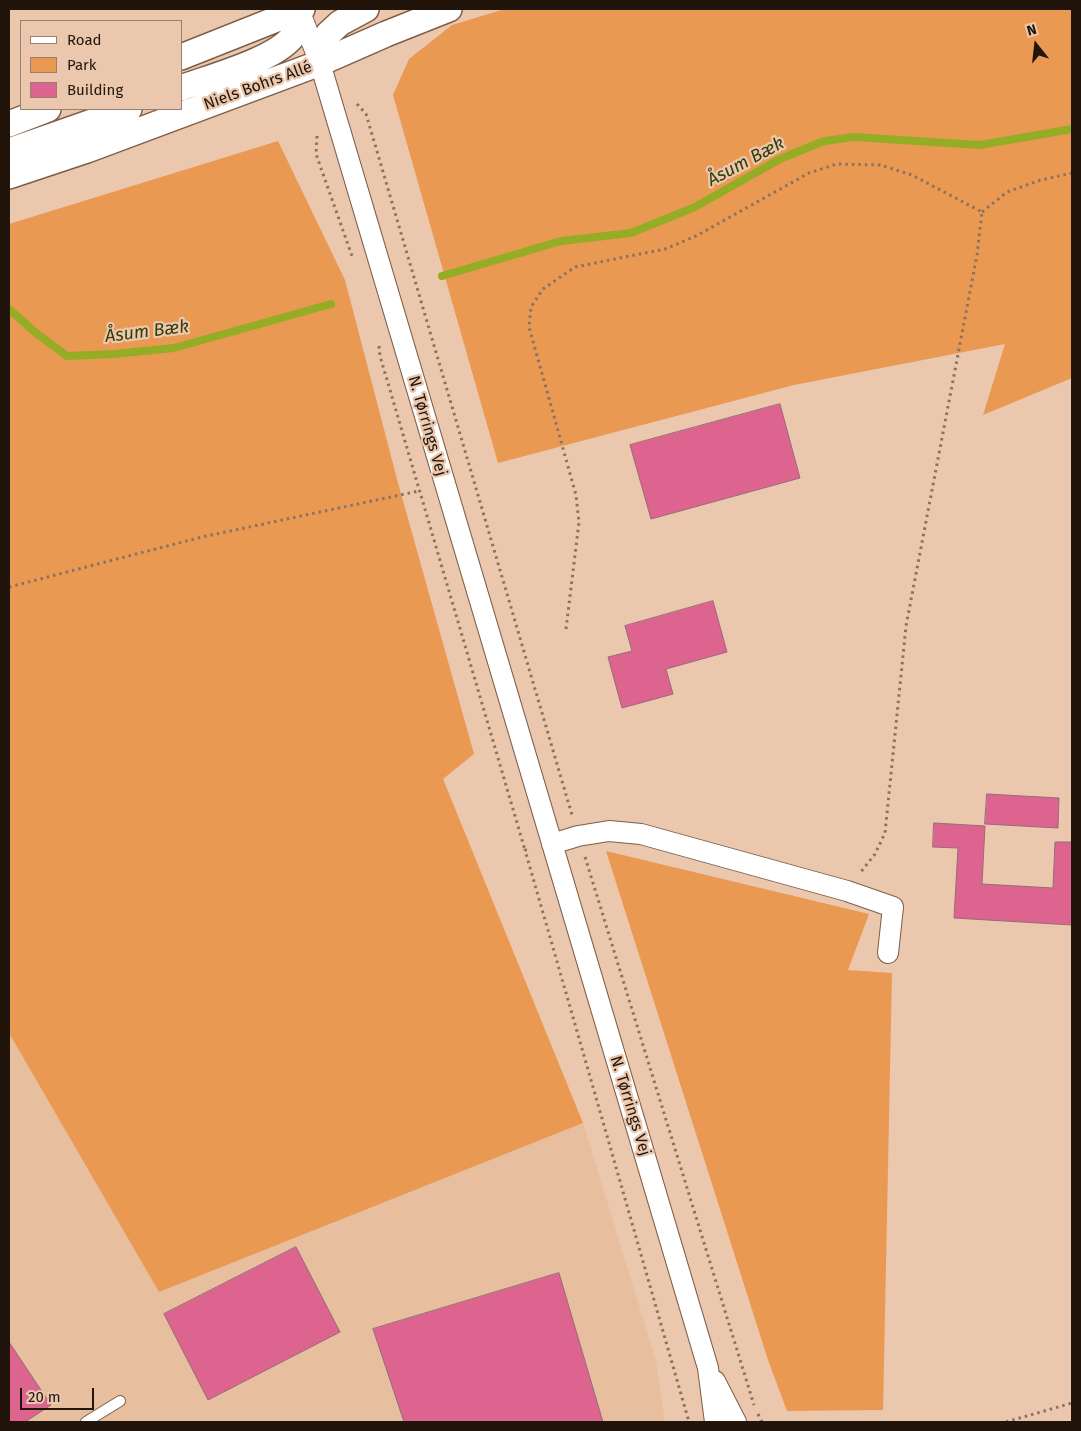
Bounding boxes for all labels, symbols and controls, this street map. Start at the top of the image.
legend [20,20,182,110]
north arrow [1011,20,1061,70]
text: N [1025,21,1039,40]
text: Road [67,31,102,49]
text: Park [67,56,97,74]
street label: Niels Bohrs Allé [201,58,315,114]
text: Building [67,81,123,99]
water label: Åsum Bæk [704,133,788,191]
water label: Åsum Bæk [104,316,190,348]
street label: N. Tørrings Vej [403,374,451,478]
street label: N. Tørrings Vej [606,1054,654,1158]
scale bar [22,1378,96,1410]
text: 20 m [28,1388,61,1406]

